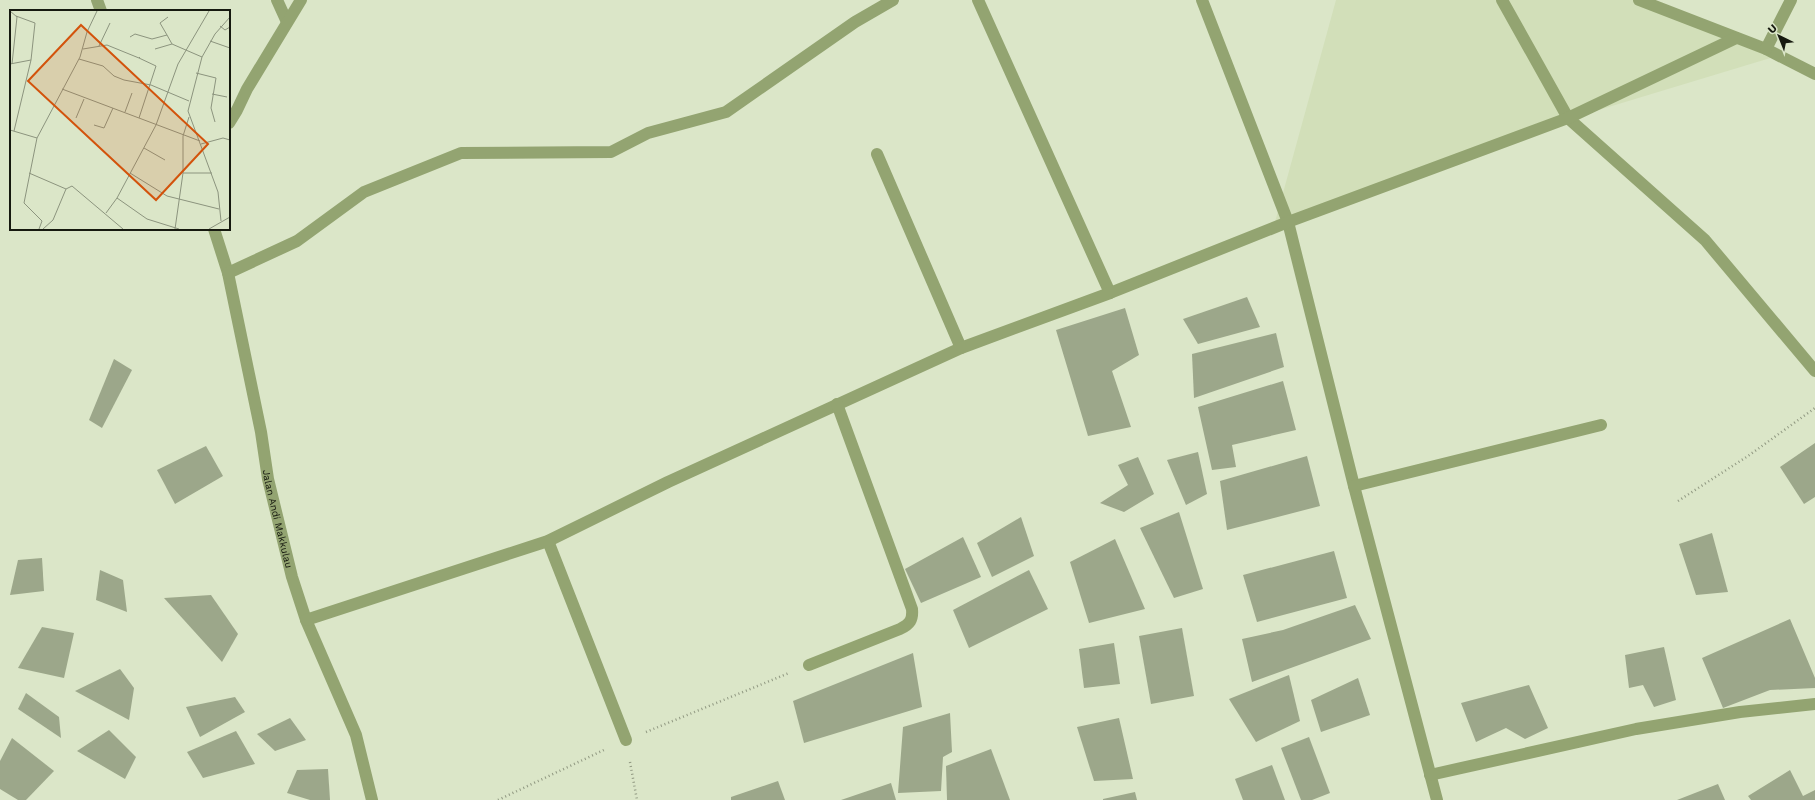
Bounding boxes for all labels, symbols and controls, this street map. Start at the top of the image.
inset map [10,10,230,230]
north arrow [1759,16,1799,56]
text: U [1765,22,1780,36]
street label: Jalan Andi Makkulau [261,469,295,569]

